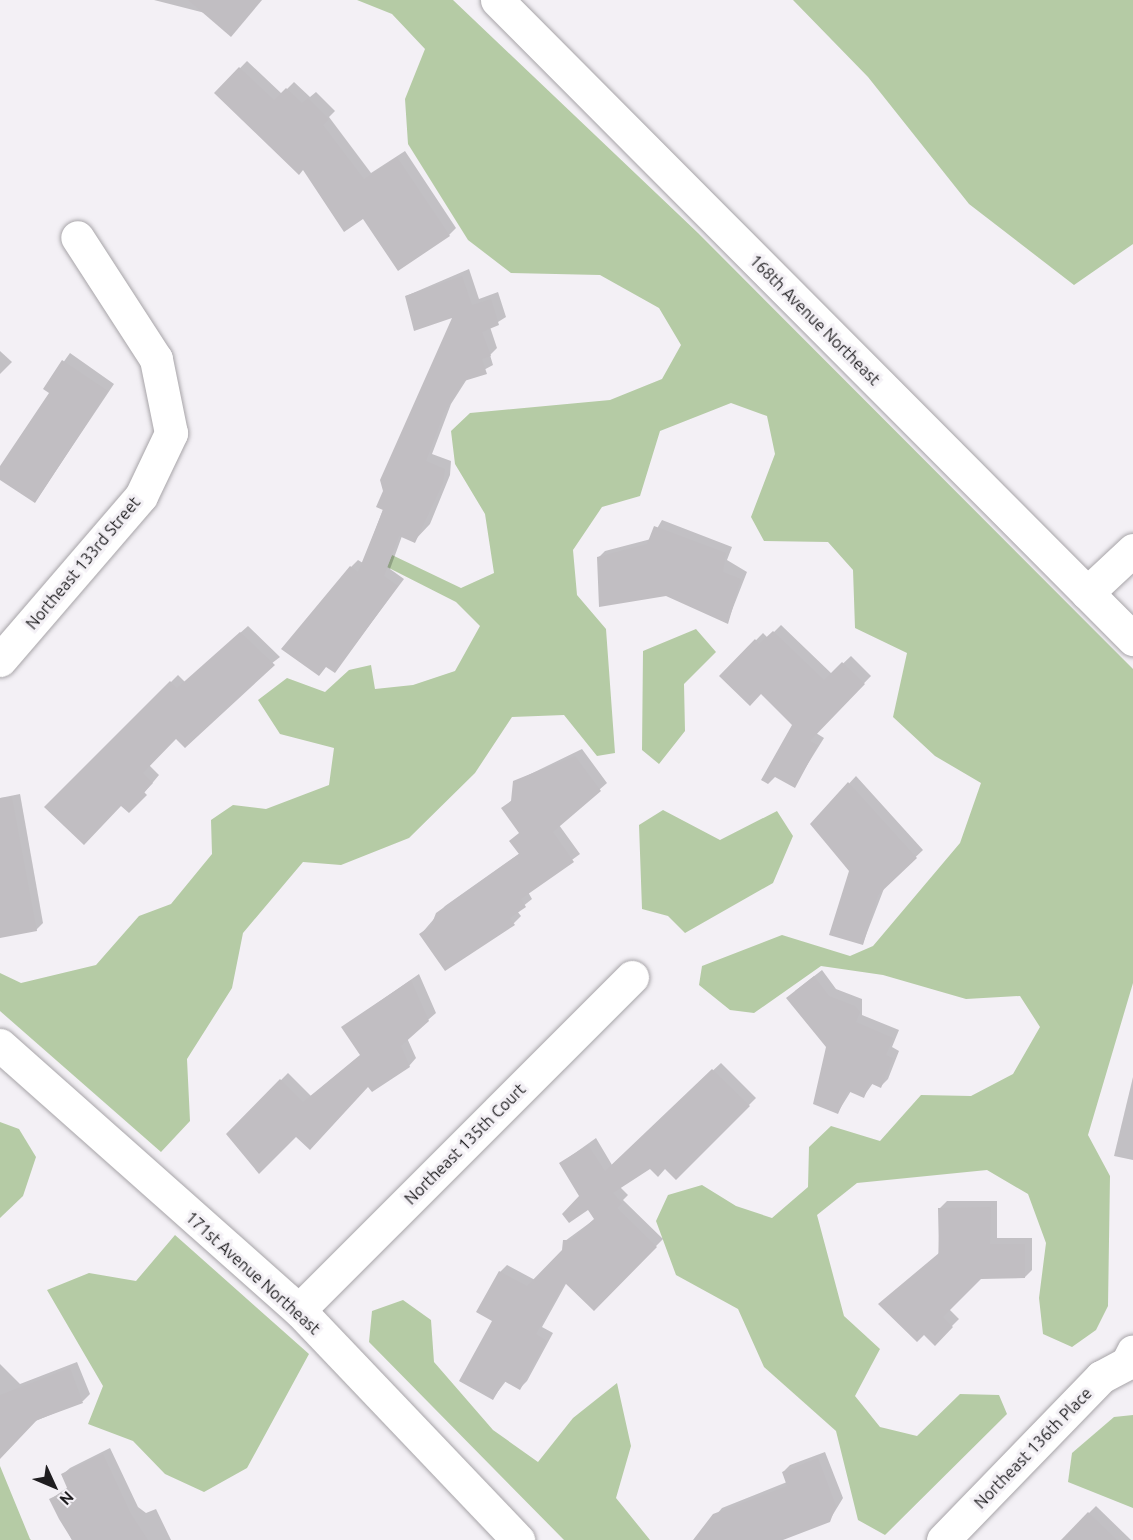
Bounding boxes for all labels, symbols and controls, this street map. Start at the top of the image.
street label: 168th Avenue Northeast [746,251,884,389]
street label: Northeast 133rd Street [22,493,144,633]
street label: Northeast 135th Court [401,1080,529,1208]
street label: 171st Avenue Northeast [182,1208,324,1338]
street label: Northeast 136th Place [970,1384,1096,1512]
north arrow [24,1456,84,1516]
text: N [56,1488,78,1509]

